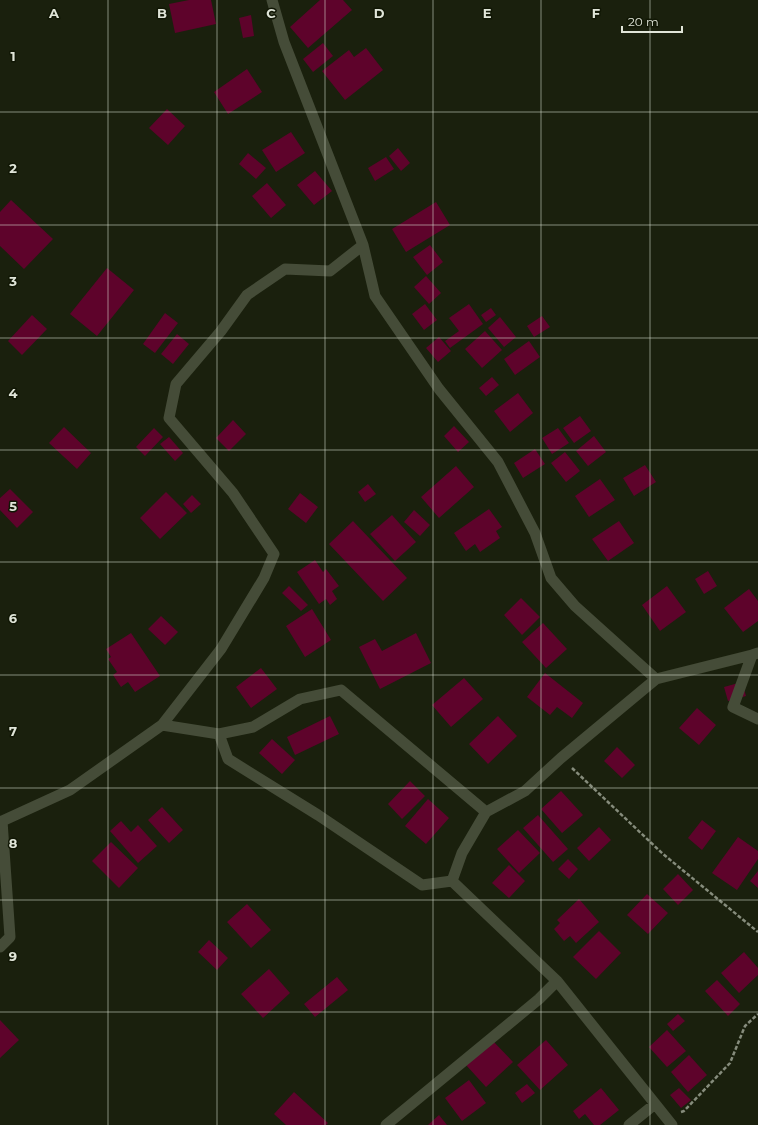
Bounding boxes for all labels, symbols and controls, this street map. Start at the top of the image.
text: A [48,5,60,21]
text: B [157,5,167,21]
text: C [266,5,276,21]
text: D [374,5,385,21]
text: E [483,5,492,21]
text: F [592,5,600,21]
scale bar [622,8,682,34]
text: 20 m [628,14,659,29]
text: 1 [10,48,16,64]
text: 2 [9,160,17,176]
text: 3 [8,273,17,289]
text: 4 [9,385,18,401]
text: 5 [9,498,17,514]
text: 6 [9,610,18,626]
text: 7 [9,723,17,739]
text: 8 [9,835,18,851]
text: 9 [9,948,17,964]

